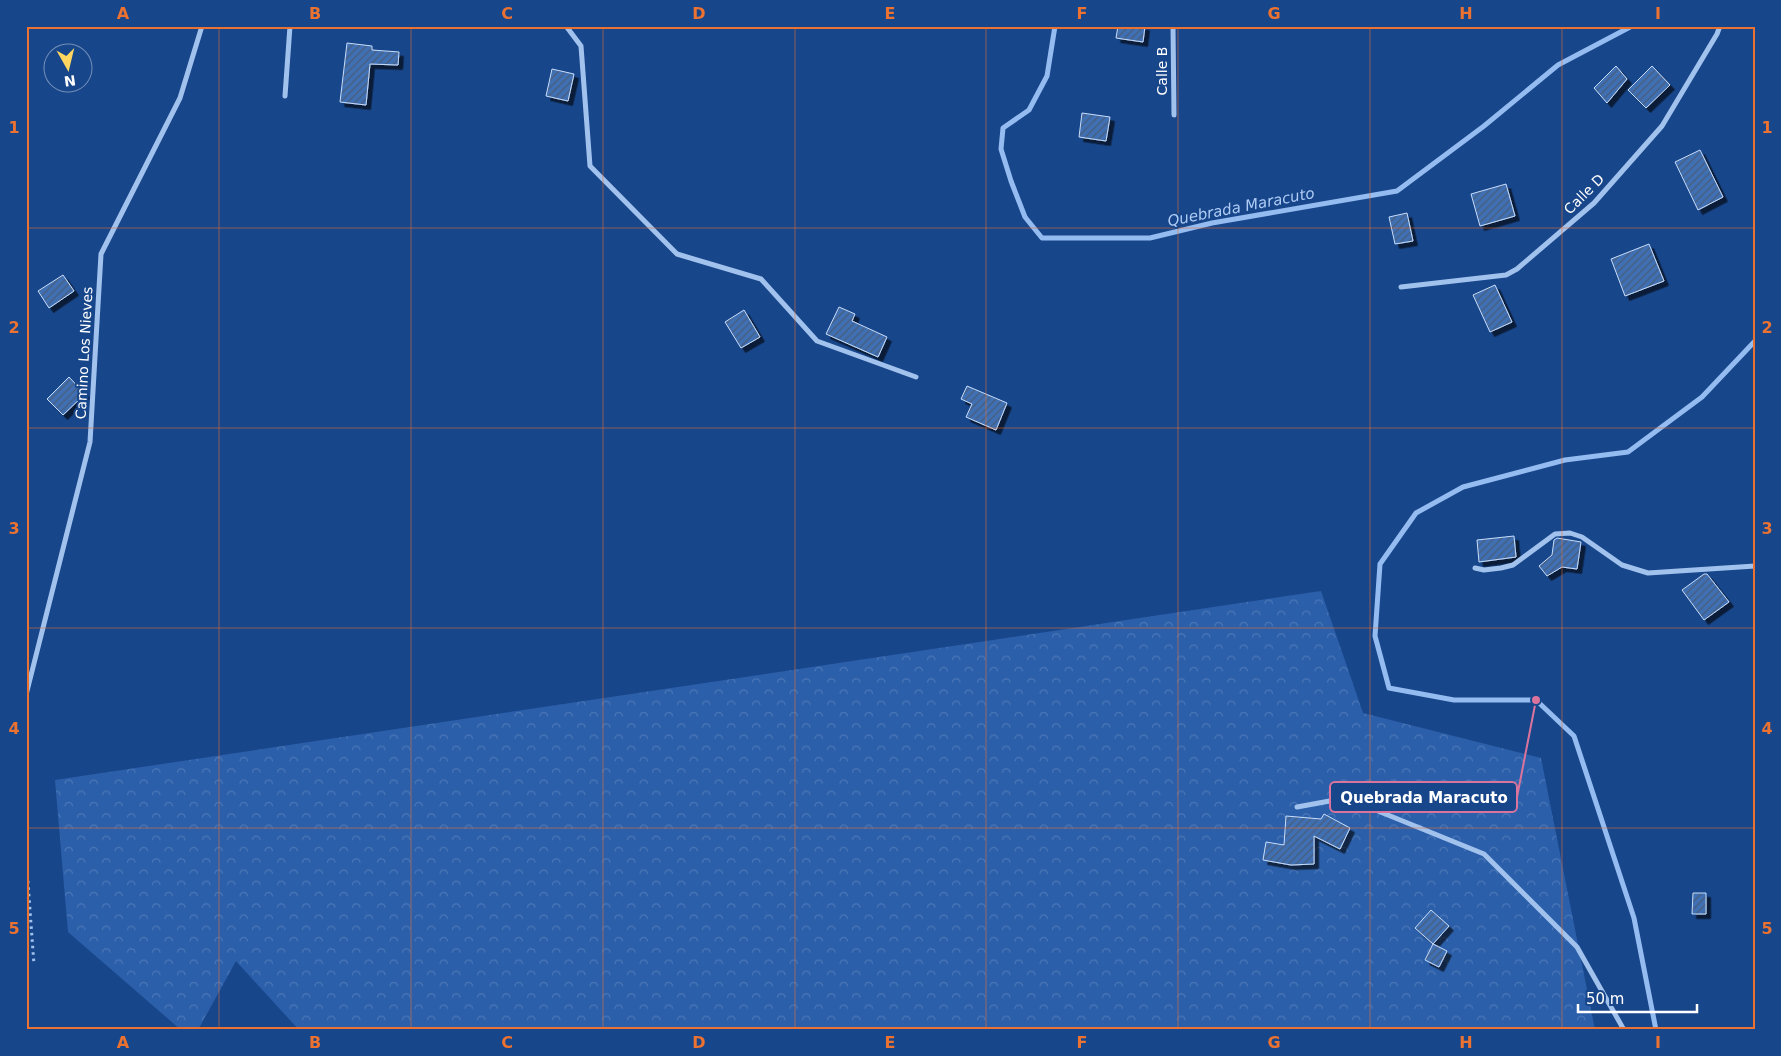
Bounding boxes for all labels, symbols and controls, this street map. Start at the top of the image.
text: A [117,4,130,23]
text: B [309,4,321,23]
text: C [501,4,513,23]
text: D [692,4,706,23]
text: E [885,4,895,23]
text: F [1077,4,1087,23]
text: G [1267,4,1281,23]
text: H [1459,4,1473,23]
text: I [1655,4,1661,23]
north arrow [42,42,92,92]
street label: Calle B [1154,47,1170,95]
text: N [63,72,77,90]
text: 1 [8,118,20,137]
text: 1 [1761,118,1773,137]
street label: Calle D [1561,171,1607,217]
water label: Quebrada Maracuto [1166,184,1316,230]
street label: Camino Los Nieves [73,286,95,420]
text: 2 [8,318,20,337]
text: 2 [1761,318,1773,337]
text: 3 [8,519,20,538]
text: 3 [1761,519,1773,538]
text: 4 [8,719,20,738]
text: 4 [1761,719,1773,738]
callout: Quebrada Maracuto [1330,782,1517,812]
text: Quebrada Maracuto [1340,789,1508,807]
text: 5 [8,919,20,938]
text: 5 [1761,919,1773,938]
scale bar [1578,981,1697,1013]
text: 50 m [1586,990,1624,1008]
text: A [117,1033,130,1052]
text: B [309,1033,321,1052]
text: C [501,1033,513,1052]
text: D [692,1033,706,1052]
text: E [885,1033,895,1052]
text: F [1077,1033,1087,1052]
text: G [1267,1033,1281,1052]
text: H [1459,1033,1473,1052]
text: I [1655,1033,1661,1052]

